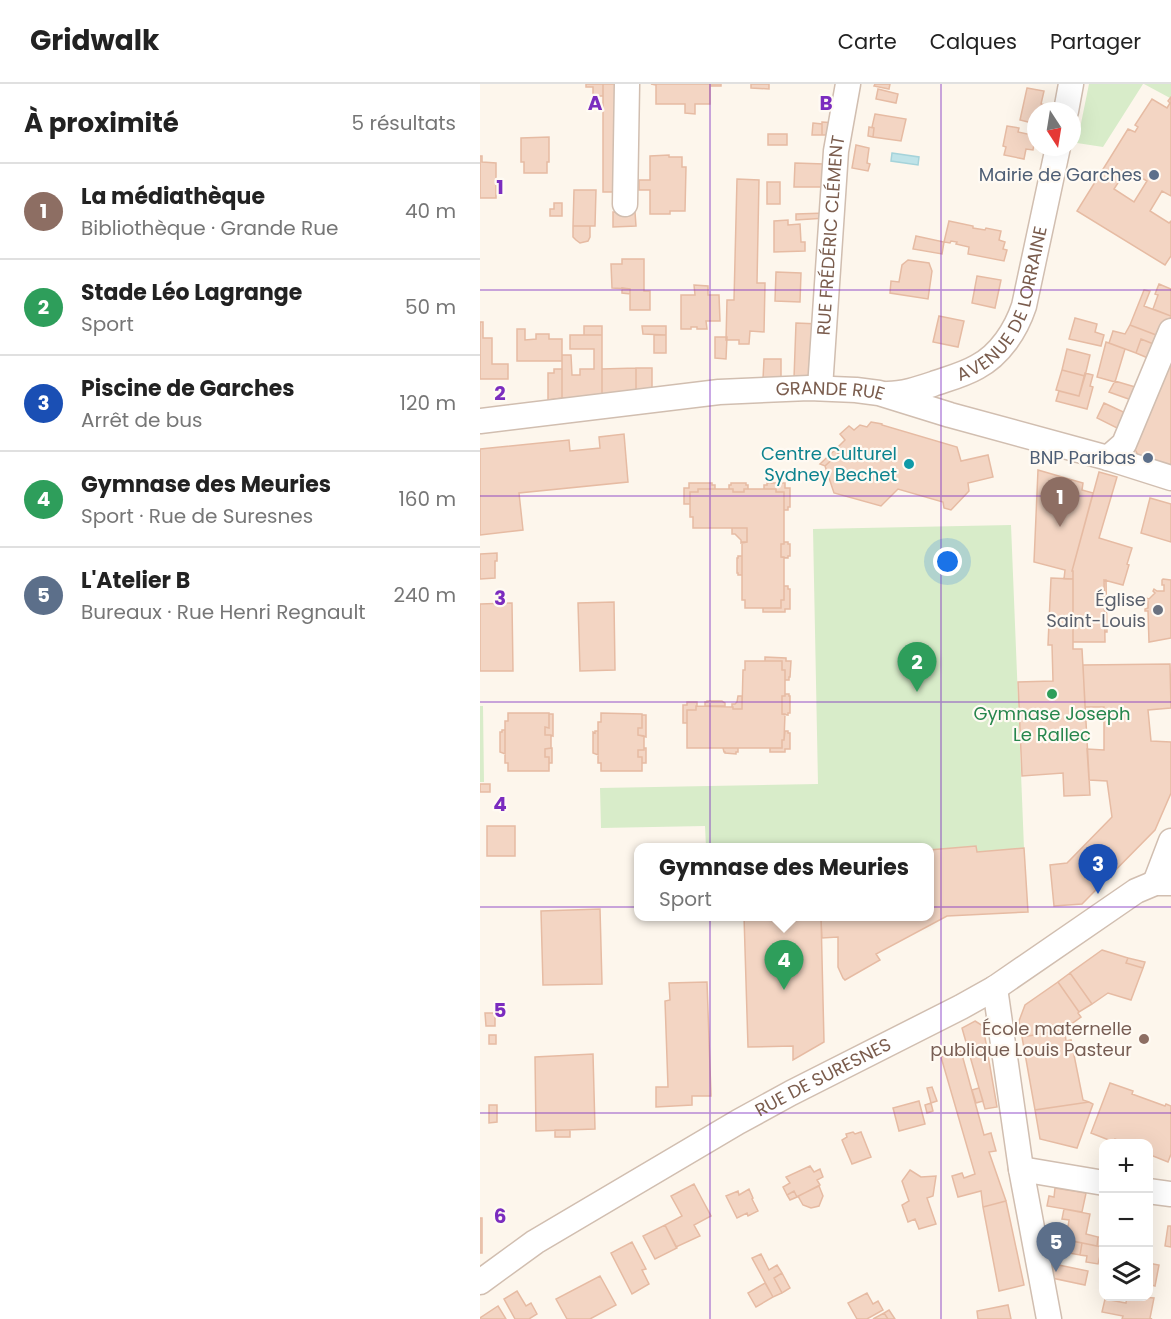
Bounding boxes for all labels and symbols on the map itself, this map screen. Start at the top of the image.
text: A [588,89,603,117]
text: B [819,89,833,117]
north arrow [1027,102,1081,156]
street label: RUE FRÉDÉRIC CLÉMENT [811,133,851,336]
place label: Mairie de Garches [979,162,1142,187]
marker: Mairie de Garches [1147,168,1161,182]
text: 1 [496,173,504,201]
street label: AVENUE DE LORRAINE [953,224,1053,387]
street label: GRANDE RUE [775,375,888,406]
text: 2 [494,379,506,407]
place label: Centre Culturel Sydney Bechet [761,441,897,487]
place label: BNP Paribas [1030,445,1136,470]
marker: BNP Paribas [1141,451,1155,465]
marker: Centre Culturel Sydney Bechet [902,457,916,471]
pin: 1 [1040,478,1080,527]
your location [933,547,962,576]
text: 3 [494,584,506,612]
place label: Église Saint-Louis [1046,587,1146,633]
marker: Église Saint-Louis [1151,603,1165,617]
pin: 2 [898,642,936,692]
marker: Gymnase Joseph Le Rallec [1045,687,1059,701]
place label: Gymnase Joseph Le Rallec [973,701,1131,747]
text: 4 [493,790,507,818]
pin: 3 [1078,844,1118,894]
pin: 4 [764,940,804,990]
text: 5 [494,996,507,1024]
place label: École maternelle publique Louis Pasteur [930,1016,1132,1062]
street label: RUE DE SURESNES [750,1031,895,1122]
marker: École maternelle publique Louis Pasteur [1137,1032,1151,1046]
text: 6 [494,1202,506,1230]
pin: 5 [1036,1222,1076,1272]

